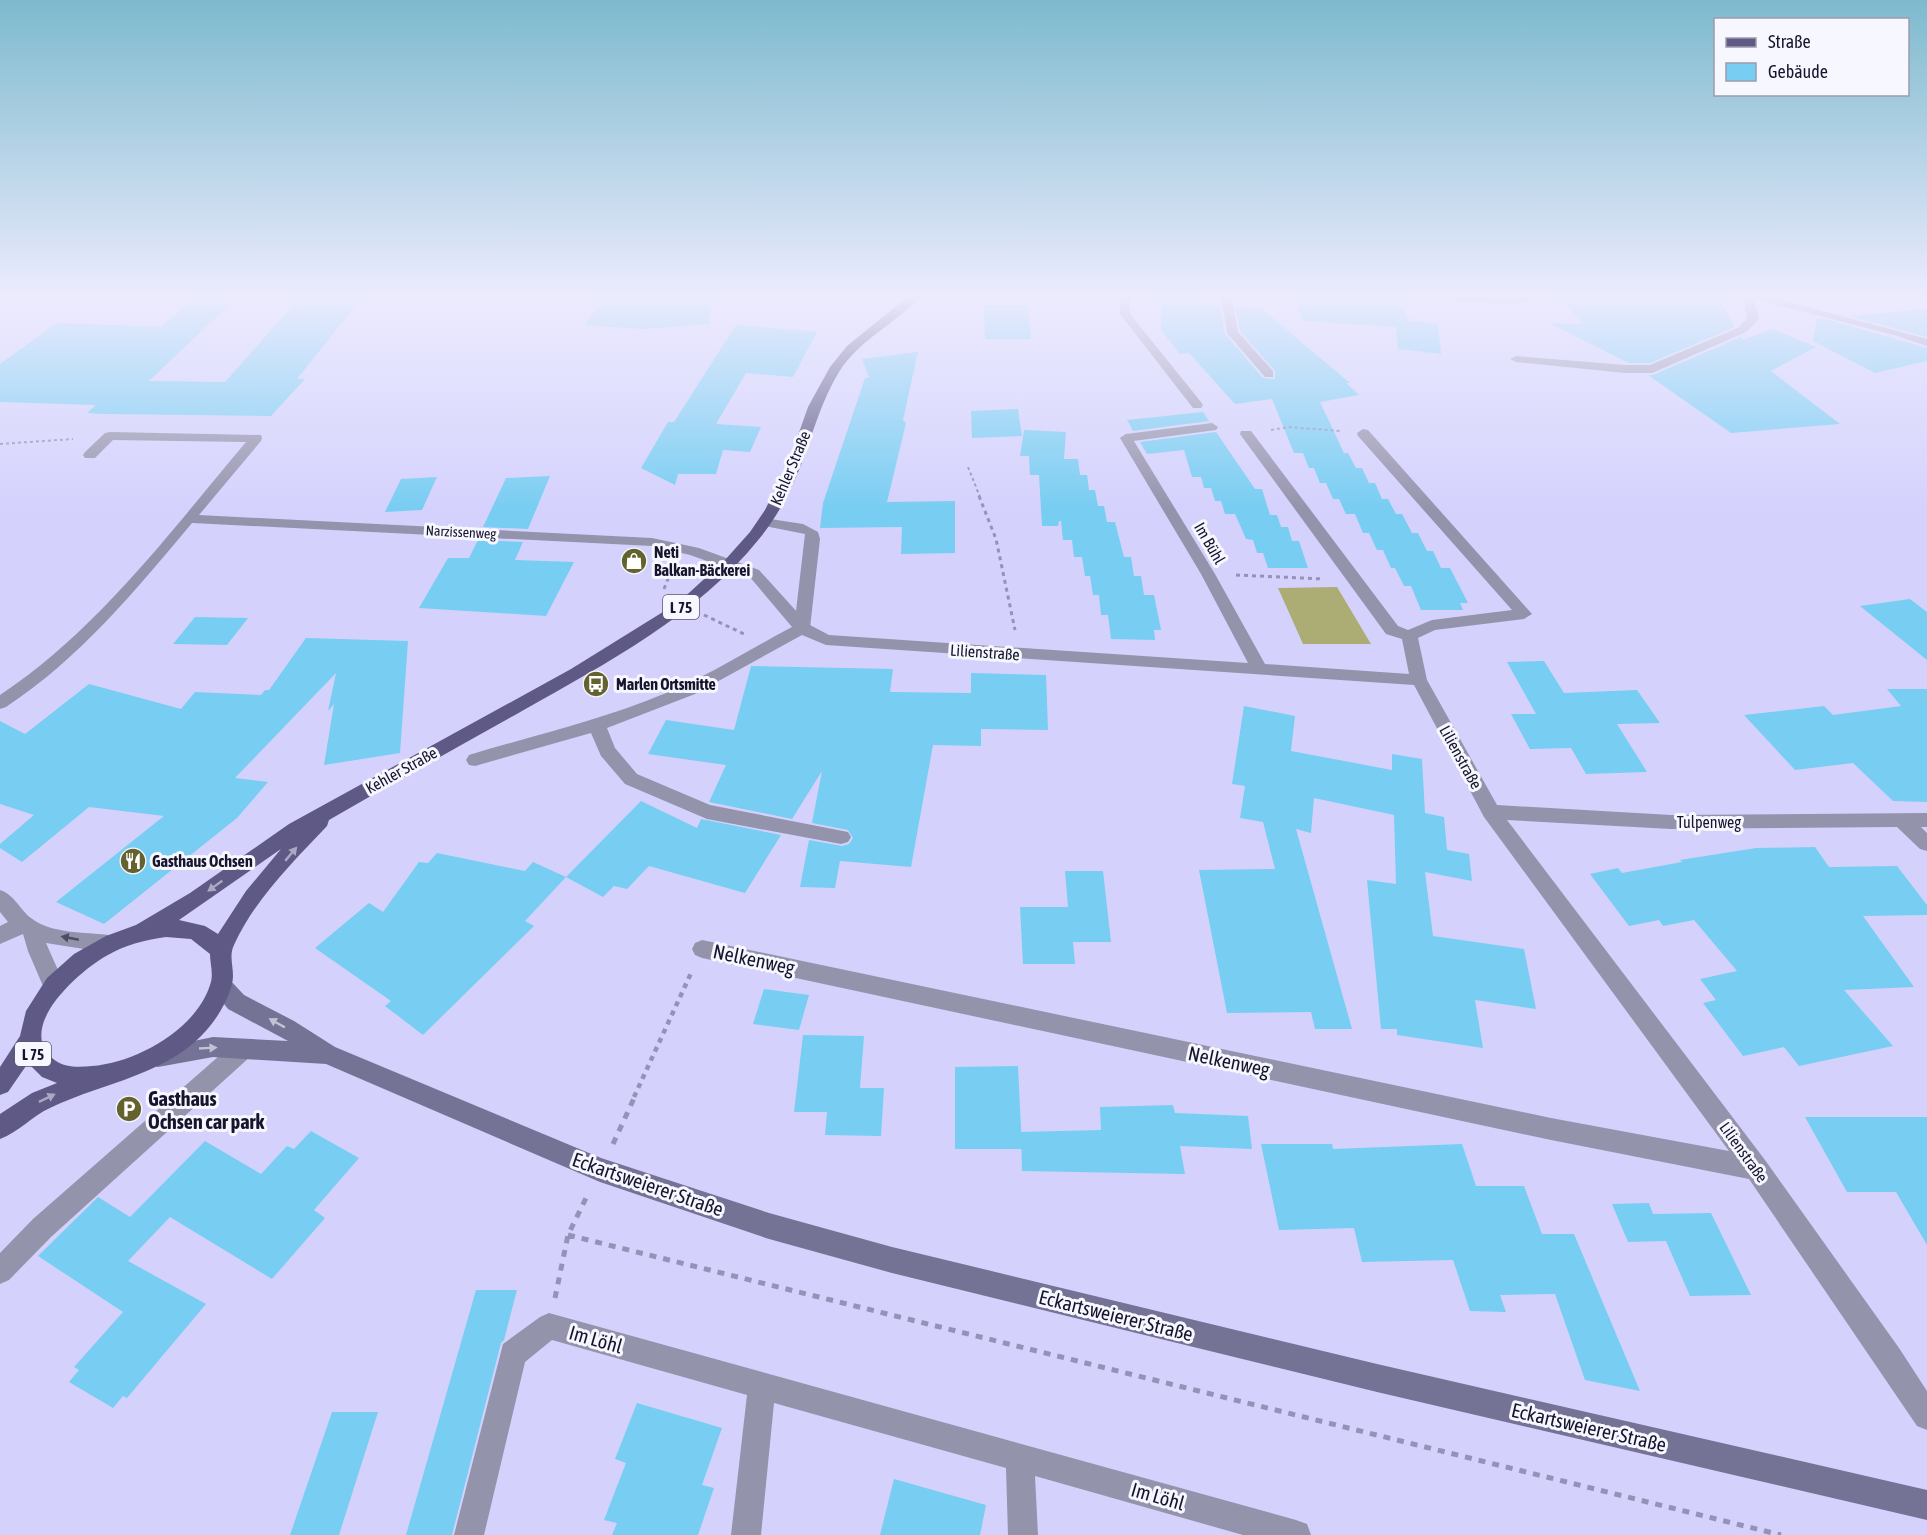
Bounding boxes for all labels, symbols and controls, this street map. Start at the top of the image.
legend [1714,18,1909,96]
text: Straße [1768,31,1811,52]
text: Gebäude [1768,61,1828,82]
street label: Kehler Straße [766,428,814,508]
street label: Im Bühl [1191,519,1229,568]
street label: Narzissenweg [425,522,497,542]
place label: Neti Balkan-Bäckerei [654,543,750,579]
shop icon: Neti Balkan-Bäckerei [619,546,649,576]
road number: L 75 [663,595,699,619]
street label: Lilienstraße [950,641,1020,663]
bus stop icon: Marlen Ortsmitte [581,669,611,699]
place label: Marlen Ortsmitte [616,675,716,693]
street label: Lilienstraße [1436,722,1486,792]
street label: Kehler Straße [362,743,440,797]
street label: Tulpenweg [1677,813,1741,832]
restaurant icon: Gasthaus Ochsen [118,846,148,876]
one-way arrow [284,846,297,862]
place label: Gasthaus Ochsen [152,852,253,870]
one-way arrow [208,879,223,891]
one-way arrow [61,933,80,942]
street label: Nelkenweg [711,939,797,979]
one-way arrow [268,1018,285,1028]
street label: Nelkenweg [1186,1041,1272,1081]
road number: L 75 [15,1042,51,1066]
one-way arrow [199,1044,218,1053]
place label: Gasthaus Ochsen car park [148,1087,264,1133]
one-way arrow [38,1093,56,1103]
parking icon: Gasthaus Ochsen car park [114,1094,144,1124]
street label: Lilienstraße [1716,1119,1772,1185]
street label: Eckartsweierer Straße [570,1147,726,1221]
street label: Eckartsweierer Straße [1037,1285,1195,1345]
street label: Im Löhl [567,1320,626,1358]
street label: Eckartsweierer Straße [1509,1398,1669,1456]
street label: Im Löhl [1129,1477,1188,1515]

